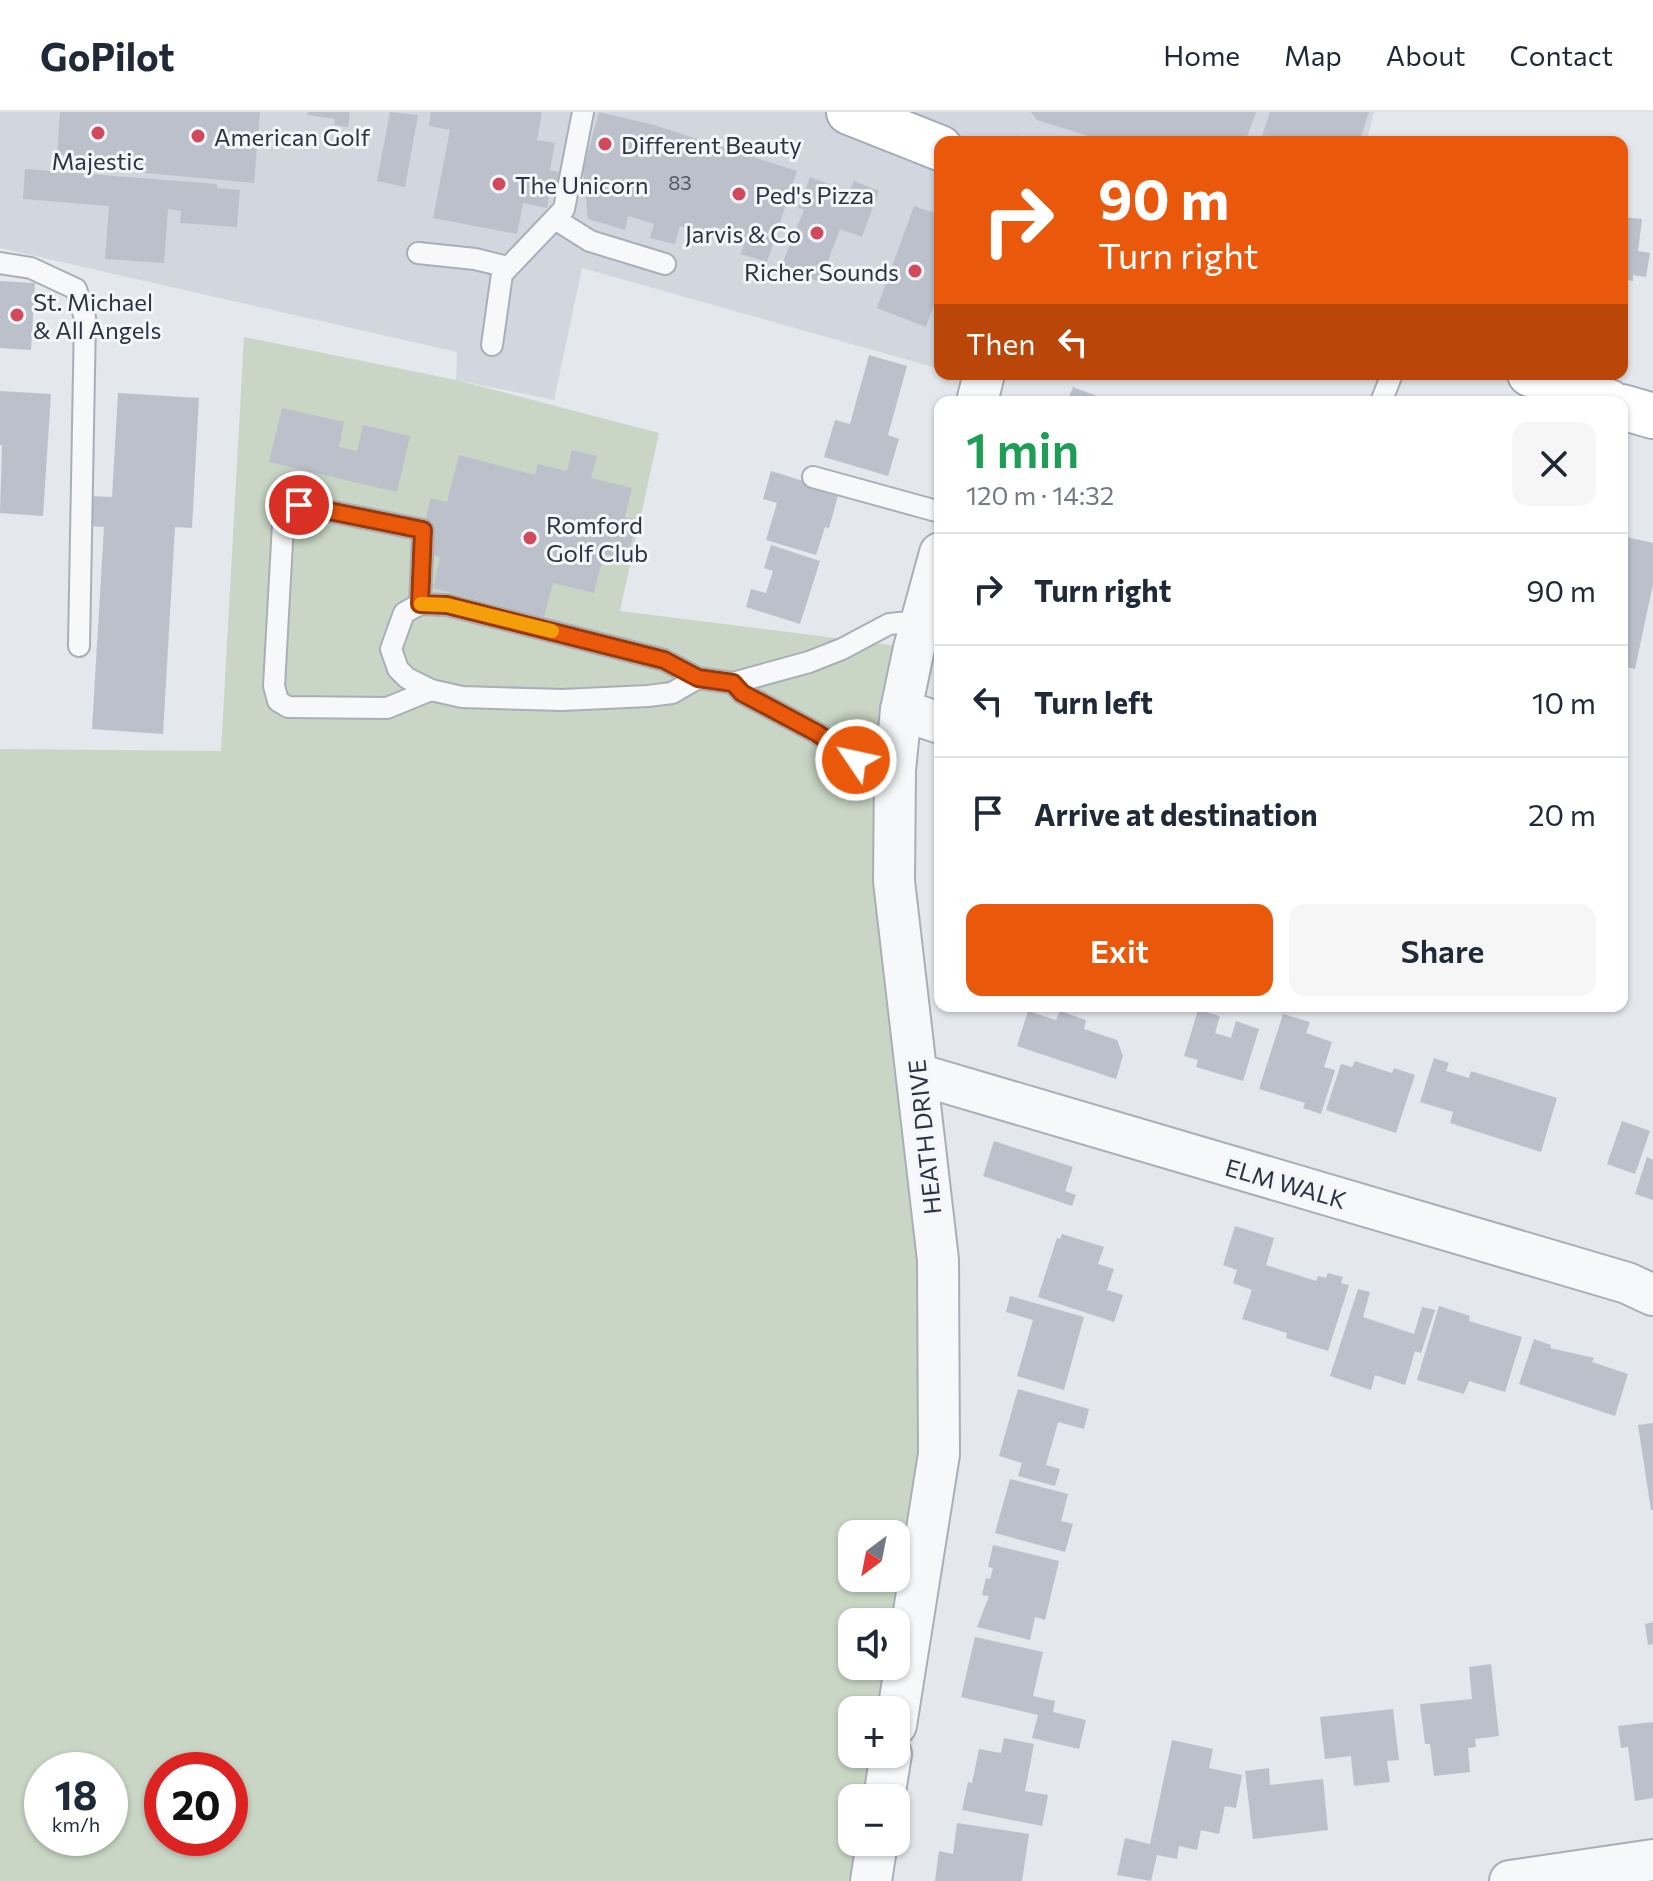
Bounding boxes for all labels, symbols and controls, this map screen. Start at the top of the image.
text: GoPilot [40,32,175,79]
text: Home [1163,38,1240,72]
text: Map [1284,38,1342,72]
text: About [1386,38,1466,72]
text: Contact [1510,38,1613,72]
place label: American Golf [214,122,371,151]
marker: Majestic [89,124,107,142]
marker: American Golf [189,127,207,145]
place label: Different Beauty [621,130,802,159]
marker: Different Beauty [596,135,614,153]
place label: Majestic [52,146,144,175]
text: 90 m [1098,163,1229,232]
icon: right [966,168,1070,272]
place label: The Unicorn [515,170,648,199]
house number: 83 [668,170,692,194]
marker: The Unicorn [490,175,508,193]
place label: Ped's Pizza [755,180,874,209]
marker: Ped's Pizza [730,185,748,203]
place label: Jarvis & Co [685,219,801,248]
marker: Jarvis & Co [808,224,826,242]
text: Turn right [1098,232,1259,276]
place label: Richer Sounds [744,257,899,286]
marker: Richer Sounds [906,262,924,280]
place label: St. Michael & All Angels [33,287,161,344]
marker: St. Michael & All Angels [8,306,26,324]
icon: left [1051,320,1095,364]
text: Then [966,324,1035,361]
text: 1 min [966,419,1079,478]
button: close [1512,422,1596,506]
pin [265,471,333,539]
text: 120 m · 14:32 [966,479,1114,510]
icon: arrive [277,483,321,527]
place label: Romford Golf Club [546,510,648,567]
marker: Romford Golf Club [521,529,539,547]
icon: right [966,567,1010,611]
text: Turn right [1034,571,1171,608]
text: 90 m [1526,571,1596,608]
icon: left [966,679,1010,723]
text: Turn left [1034,683,1153,720]
text: 10 m [1532,683,1596,720]
position arrow [814,718,898,802]
icon: arrive [966,791,1010,835]
text: Arrive at destination [1034,795,1318,832]
text: 20 m [1528,795,1596,832]
button: Exit [966,904,1273,996]
button: Share [1289,904,1596,996]
street label: HEATH DRIVE [901,1058,947,1216]
street label: ELM WALK [1222,1152,1350,1214]
north arrow [838,1520,910,1592]
map controls [838,1520,910,1856]
button: sound [838,1608,910,1680]
button: + [838,1696,910,1768]
speed limit sign: 20 [144,1752,248,1856]
text: 18 [55,1769,97,1818]
button: − [838,1784,910,1856]
text: km/h [52,1812,100,1836]

